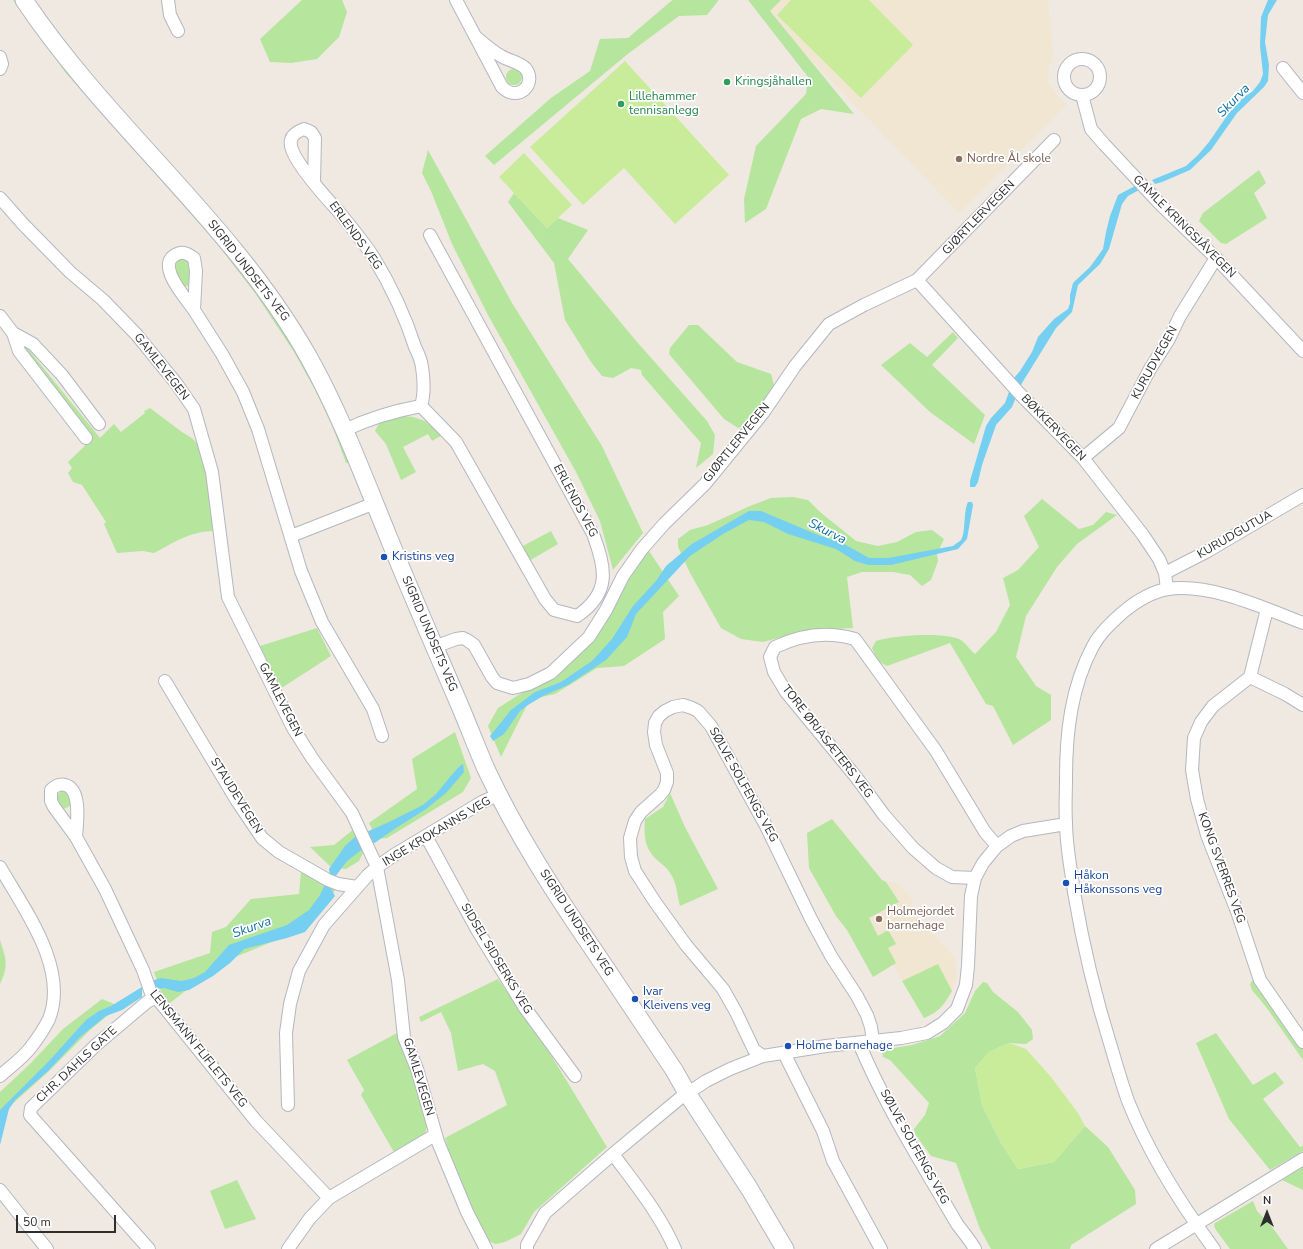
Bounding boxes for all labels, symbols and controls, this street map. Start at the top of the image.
place label: Kringsjåhallen [735,75,812,89]
marker: Kringsjåhallen [722,77,732,87]
water label: Skurva [1214,81,1254,121]
place label: Lillehammer tennisanlegg [629,90,699,118]
marker: Lillehammer tennisanlegg [616,99,626,109]
place label: Nordre Ål skole [967,152,1051,166]
marker: Nordre Ål skole [954,154,964,164]
street label: GAMLE KRINGSJÅVEGEN [1130,173,1238,281]
street label: GJØRTLERVEGEN [940,178,1018,258]
street label: ERLENDS VEG [325,199,385,273]
street label: SIGRID UNDSETS VEG [204,218,292,324]
street label: KURUDVEGEN [1129,324,1181,402]
street label: GAMLEVEGEN [130,331,192,403]
street label: BØKKERVEGEN [1018,392,1088,464]
street label: GJØRTLERVEGEN [701,400,773,486]
street label: ERLENDS VEG [550,462,600,540]
street label: KURUDGUTUA [1195,508,1275,562]
water label: Skurva [806,516,848,548]
place label: Kristins veg [392,550,454,564]
marker: Kristins veg [379,552,389,562]
street label: SIGRID UNDSETS VEG [398,574,460,694]
street label: GAMLEVEGEN [255,661,305,739]
street label: TORE ØRJASÆTERS VEG [778,683,876,801]
street label: SØLVE SOLFENGS VEG [705,725,781,845]
street label: STAUDEVEGEN [207,755,265,837]
street label: INGE KROKANNS VEG [380,794,494,870]
street label: KONG SVERRES VEG [1194,811,1248,925]
street label: SIGRID UNDSETS VEG [536,867,616,979]
place label: Håkon Håkonssons veg [1074,869,1162,897]
marker: Håkon Håkonssons veg [1061,878,1071,888]
street label: SIDSEL SIDSERKS VEG [457,901,535,1017]
place label: Holmejordet barnehage [887,905,954,933]
water label: Skurva [230,914,274,942]
marker: Holmejordet barnehage [874,914,884,924]
place label: Ivar Kleivens veg [643,985,711,1013]
street label: LENSMANN FLIFLETS VEG [146,987,250,1111]
marker: Ivar Kleivens veg [630,994,640,1004]
street label: CHR. DAHLS GATE [34,1024,120,1106]
street label: GAMLEVEGEN [399,1036,437,1118]
place label: Holme barnehage [796,1039,893,1053]
marker: Holme barnehage [783,1041,793,1051]
street label: SØLVE SOLFENGS VEG [876,1087,952,1207]
north arrow [1247,1193,1287,1233]
text: N [1263,1193,1271,1208]
scale bar [18,1207,118,1233]
text: 50 m [23,1214,51,1230]

